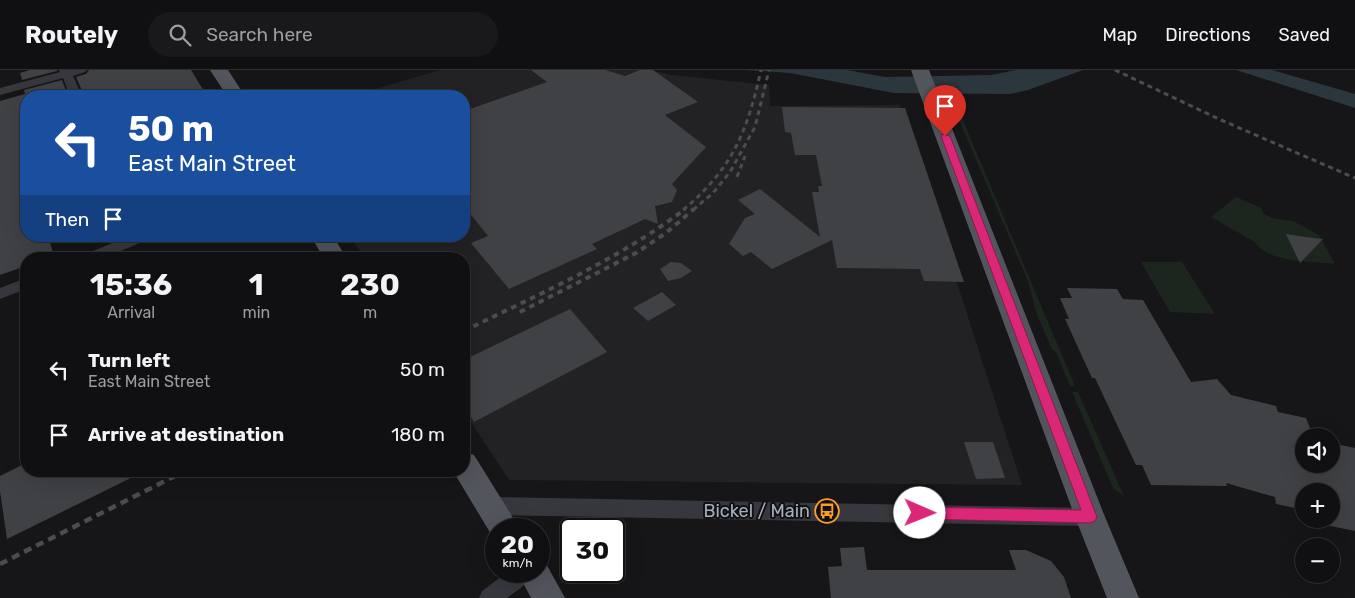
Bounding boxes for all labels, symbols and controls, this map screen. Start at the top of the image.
search box [148,12,498,57]
text: Routely [25,21,118,49]
icon: search [166,21,194,49]
text: Search here [206,23,313,46]
text: Map [1102,24,1137,46]
text: Directions [1165,24,1251,46]
text: Saved [1279,24,1330,46]
pin [924,85,966,136]
icon: arrive [931,92,959,120]
text: 50 m [128,108,214,150]
icon: left [45,110,110,175]
text: East Main Street [128,150,296,177]
icon: arrive [99,205,127,233]
text: Then [45,208,89,231]
text: 15:36 [90,267,172,303]
text: 1 [249,267,264,303]
text: 230 [340,267,400,303]
text: Arrival [107,303,155,322]
text: min [242,303,270,322]
text: m [363,303,377,322]
text: Turn left [88,349,170,372]
icon: left [45,356,73,384]
text: 50 m [400,358,445,381]
text: East Main Street [88,372,210,391]
icon: arrive [45,421,73,449]
text: Arrive at destination [88,423,284,446]
text: 180 m [391,423,445,446]
map controls [1295,428,1340,583]
button: sound [1295,428,1340,473]
button: + [1295,483,1340,528]
position arrow [893,486,945,538]
bus stop icon: Bickel / Main [814,498,840,524]
place label: Bickel / Main [703,500,810,522]
speed limit sign: 30 [560,518,625,583]
text: 20 [501,530,534,559]
button: − [1295,538,1340,583]
text: km/h [503,556,532,570]

